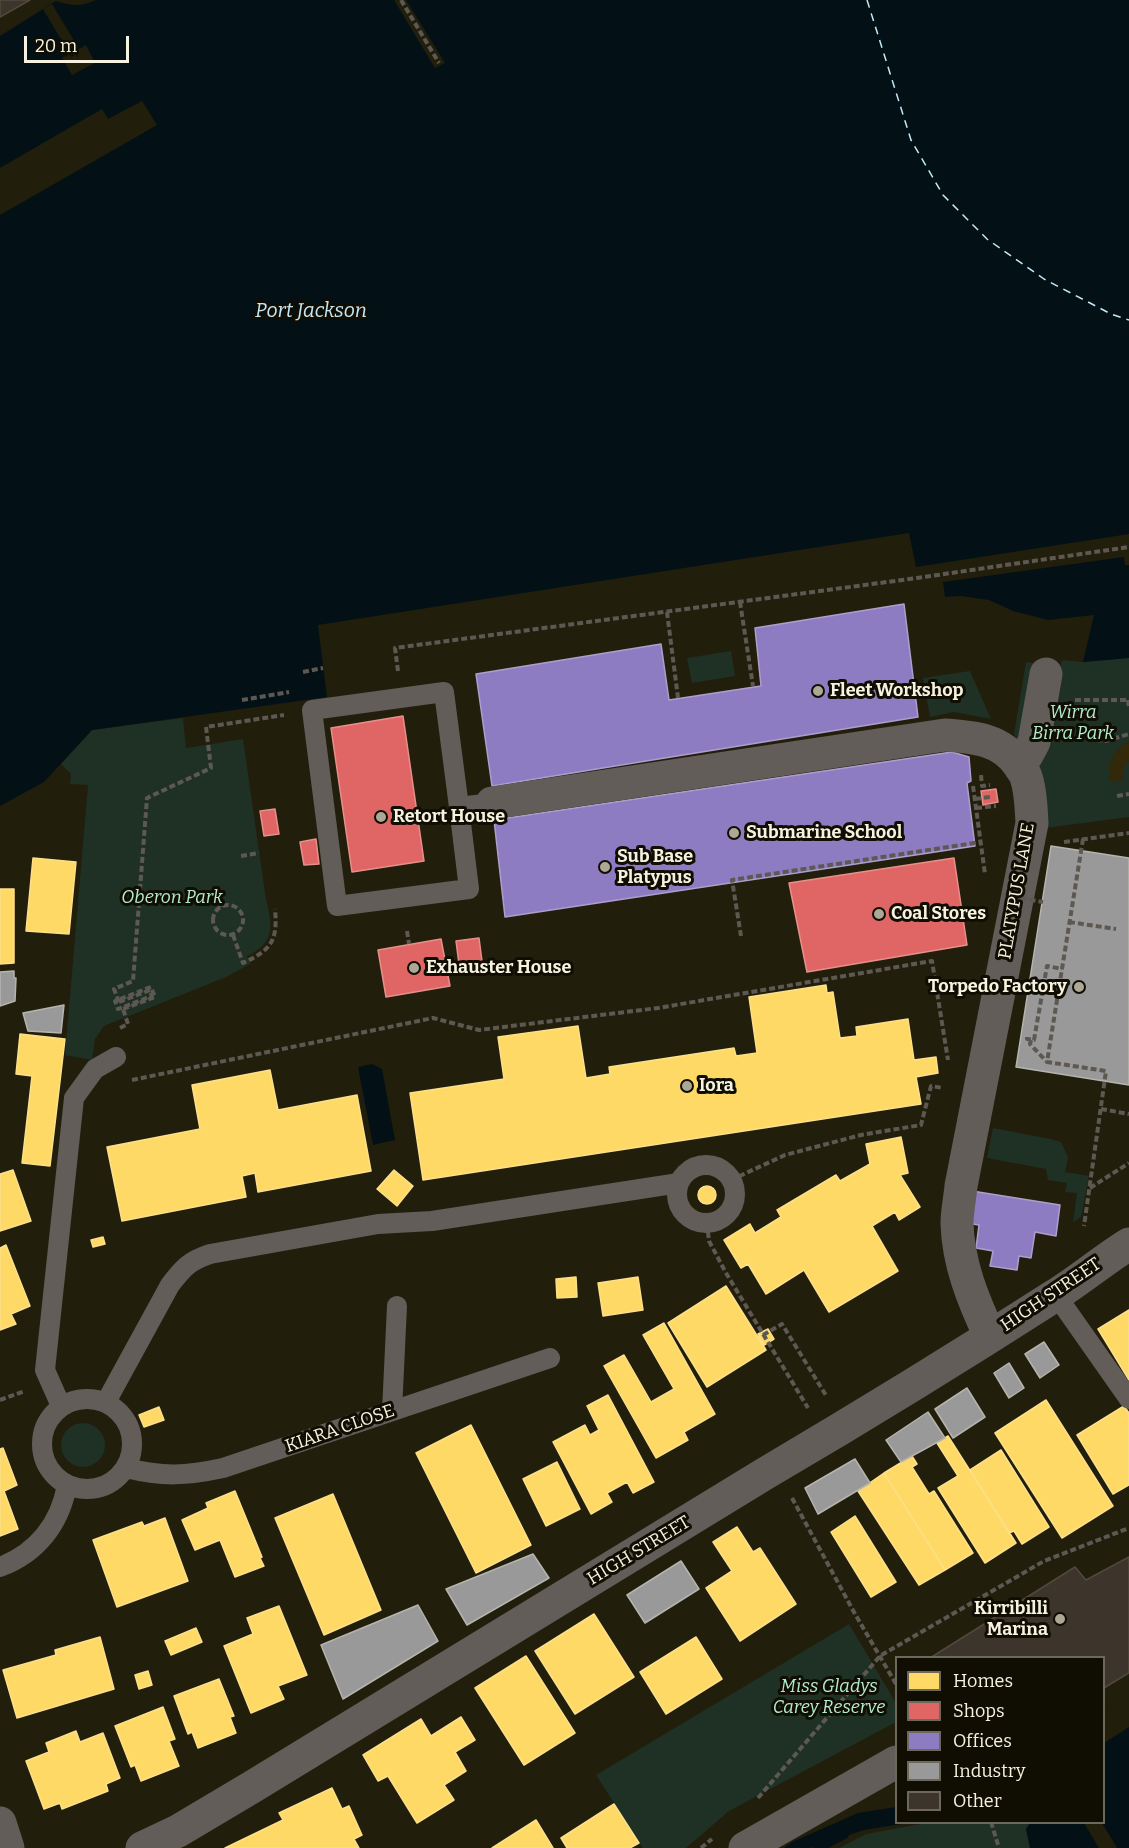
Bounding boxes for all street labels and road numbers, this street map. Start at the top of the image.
street label: PLATYPUS LANE [994,821,1040,961]
street label: HIGH STREET [997,1254,1105,1336]
street label: KIARA CLOSE [283,1400,397,1458]
street label: HIGH STREET [584,1512,694,1590]

